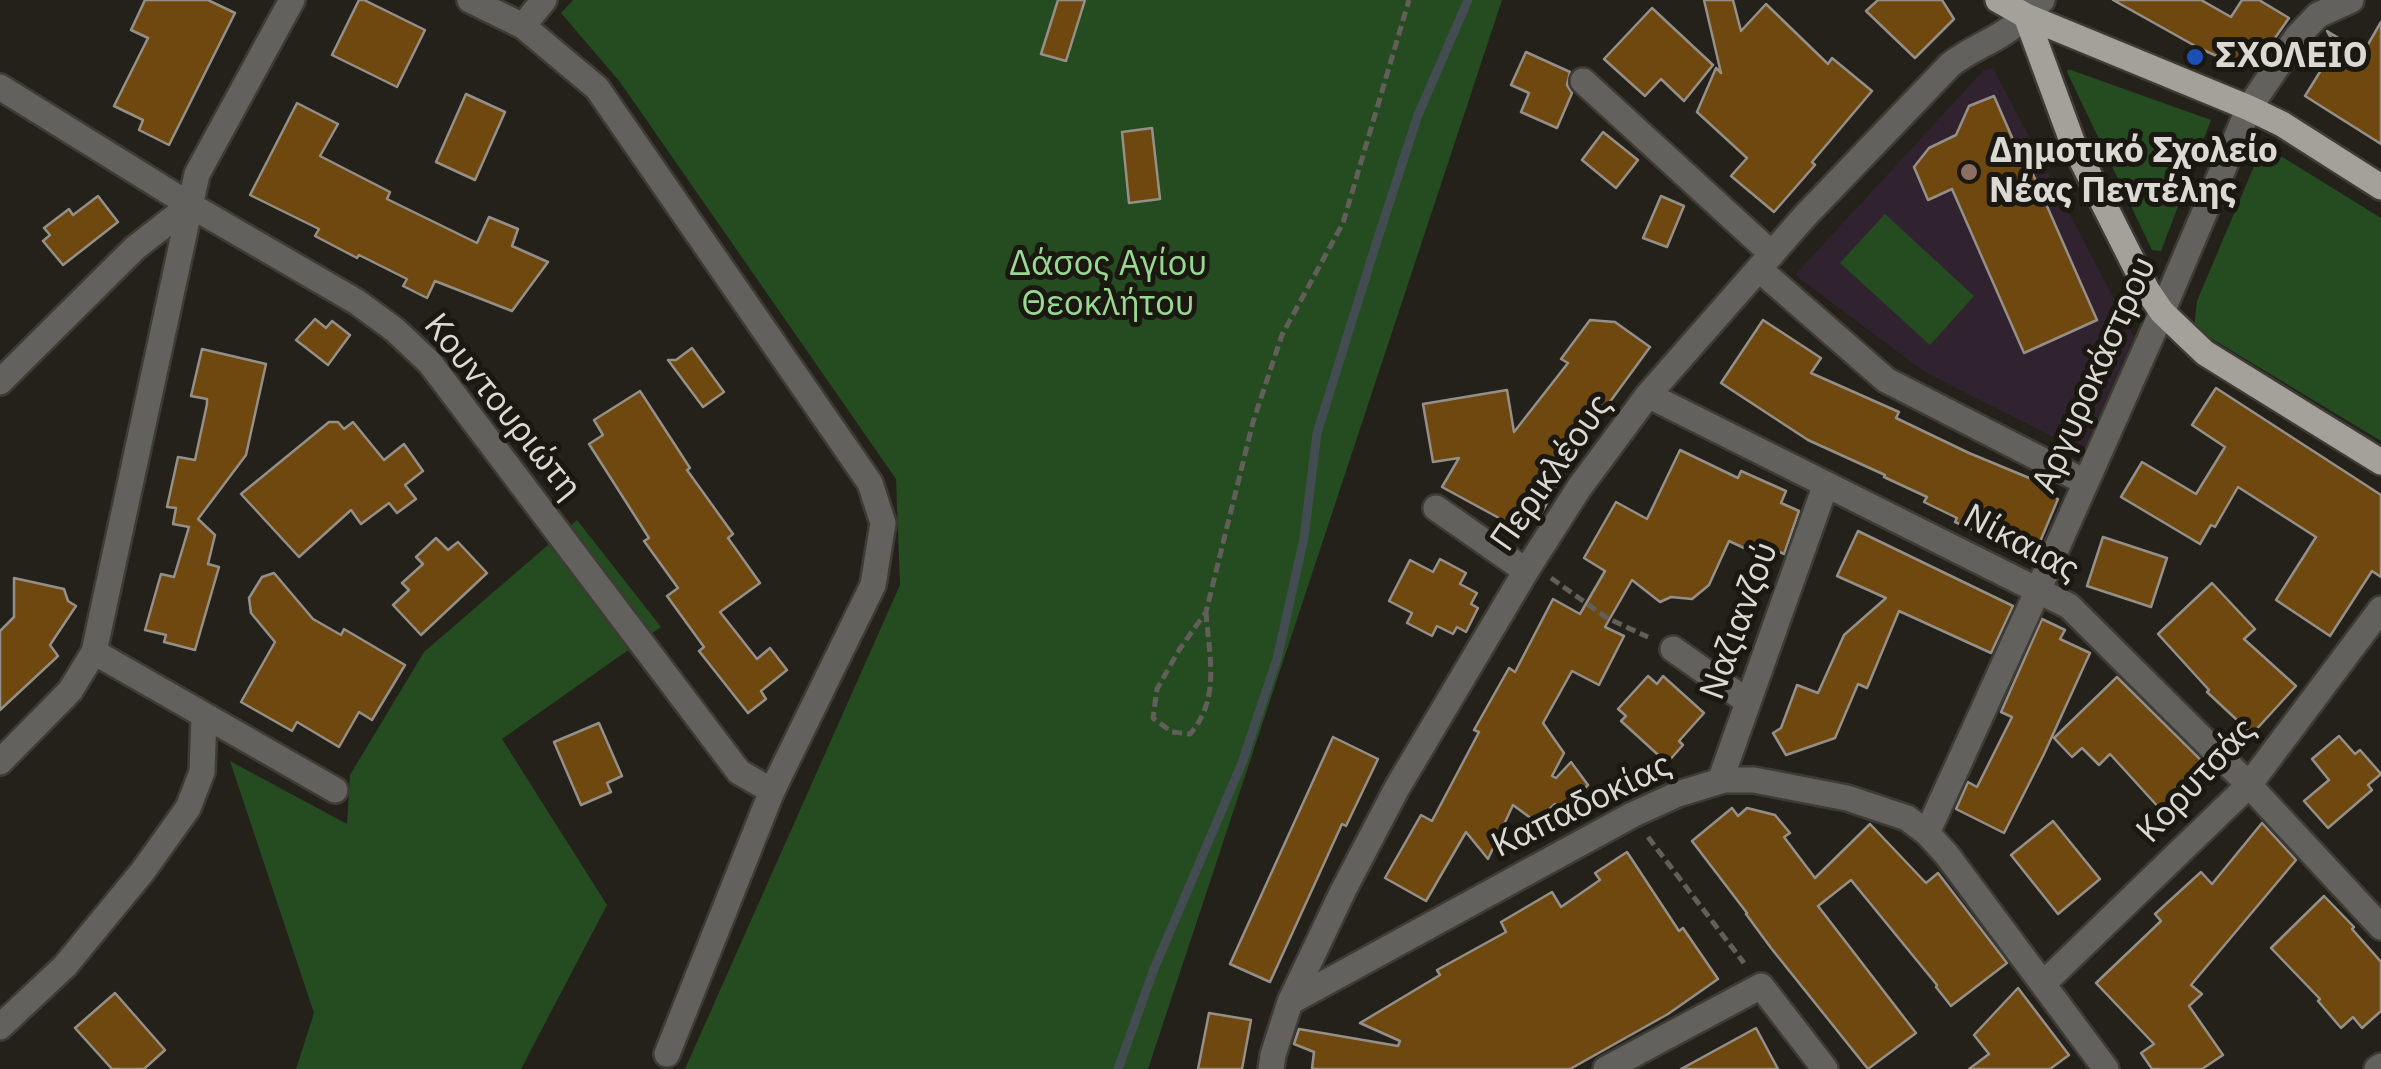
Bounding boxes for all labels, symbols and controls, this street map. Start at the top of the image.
place label: ΣΧΟΛΕΙΟ [2215,36,2368,78]
marker: ΣΧΟΛΕΙΟ [2184,46,2206,68]
place label: Δημοτικό Σχολείο Νέας Πεντέλης [1989,131,2278,213]
marker: Δημοτικό Σχολείο Νέας Πεντέλης [1958,161,1980,183]
park label: Δάσος Αγίου Θεοκλήτου [1009,244,1207,326]
street label: Αργυροκάστρου [2024,250,2166,500]
street label: Κουντουριώτη [414,306,590,508]
street label: Περικλέους [1482,386,1622,560]
street label: Νίκαιας [1956,496,2086,592]
street label: Ναζιανζού [1692,537,1788,705]
street label: Κορυτσάς [2129,710,2265,852]
street label: Καπαδοκίας [1485,744,1679,868]

